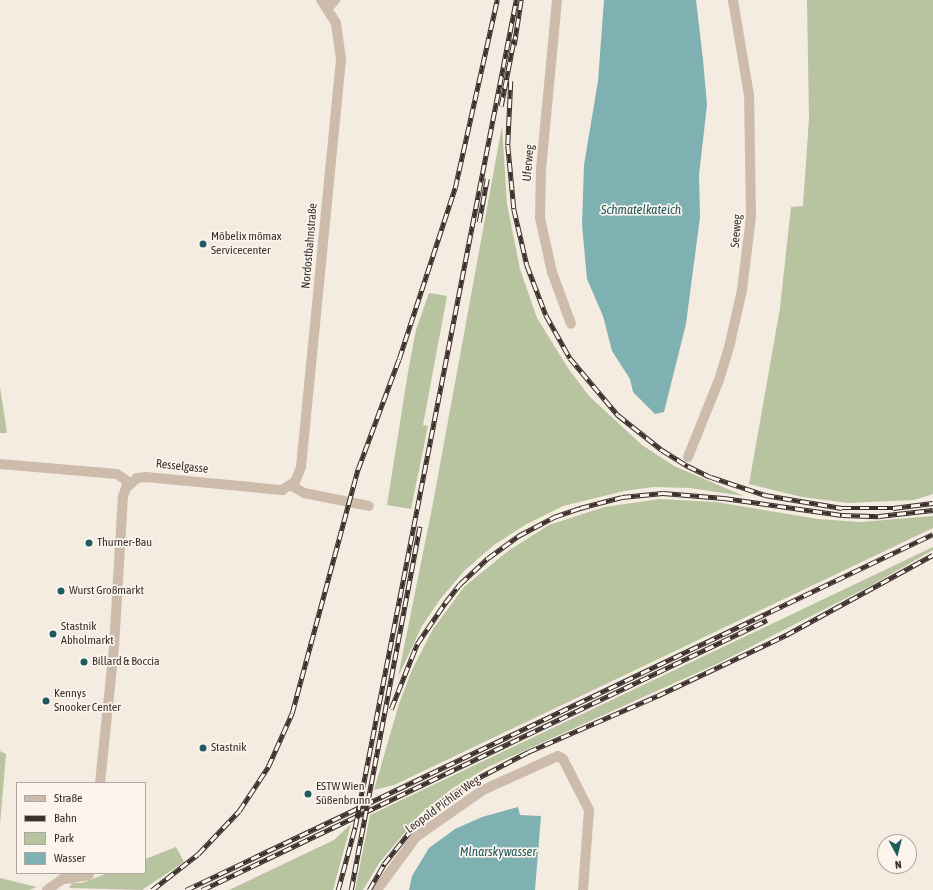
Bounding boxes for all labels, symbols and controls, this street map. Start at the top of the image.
street label: Uferweg [520,144,538,182]
water label: Schmatelkateich [601,202,681,218]
street label: Nordostbahnstraße [299,203,321,289]
street label: Seeweg [728,214,746,248]
place label: Möbelix mömax Servicecenter [211,230,282,258]
marker: Möbelix mömax Servicecenter [198,239,208,249]
street label: Resselgasse [155,457,209,477]
place label: Thurner-Bau [97,536,152,550]
marker: Thurner-Bau [84,538,94,548]
place label: Wurst Großmarkt [69,584,144,598]
marker: Wurst Großmarkt [56,586,66,596]
place label: Stastnik Abholmarkt [61,620,114,648]
marker: Stastnik Abholmarkt [48,629,58,639]
place label: Billard & Boccia [92,655,160,669]
marker: Billard & Boccia [79,657,89,667]
place label: Kennys Snooker Center [54,687,121,715]
marker: Kennys Snooker Center [41,696,51,706]
place label: Stastnik [211,741,247,755]
marker: Stastnik [198,743,208,753]
street label: Leopold Pichler Weg [403,773,483,837]
place label: ESTW Wien Süßenbrunn [316,780,370,808]
legend [16,782,146,874]
marker: ESTW Wien Süßenbrunn [303,789,313,799]
text: Straße [54,791,82,805]
text: Bahn [54,811,77,825]
text: Park [54,831,74,845]
north arrow [877,834,917,874]
water label: Mlnarskywasser [460,844,536,860]
text: Wasser [54,851,85,865]
text: N [894,859,902,871]

